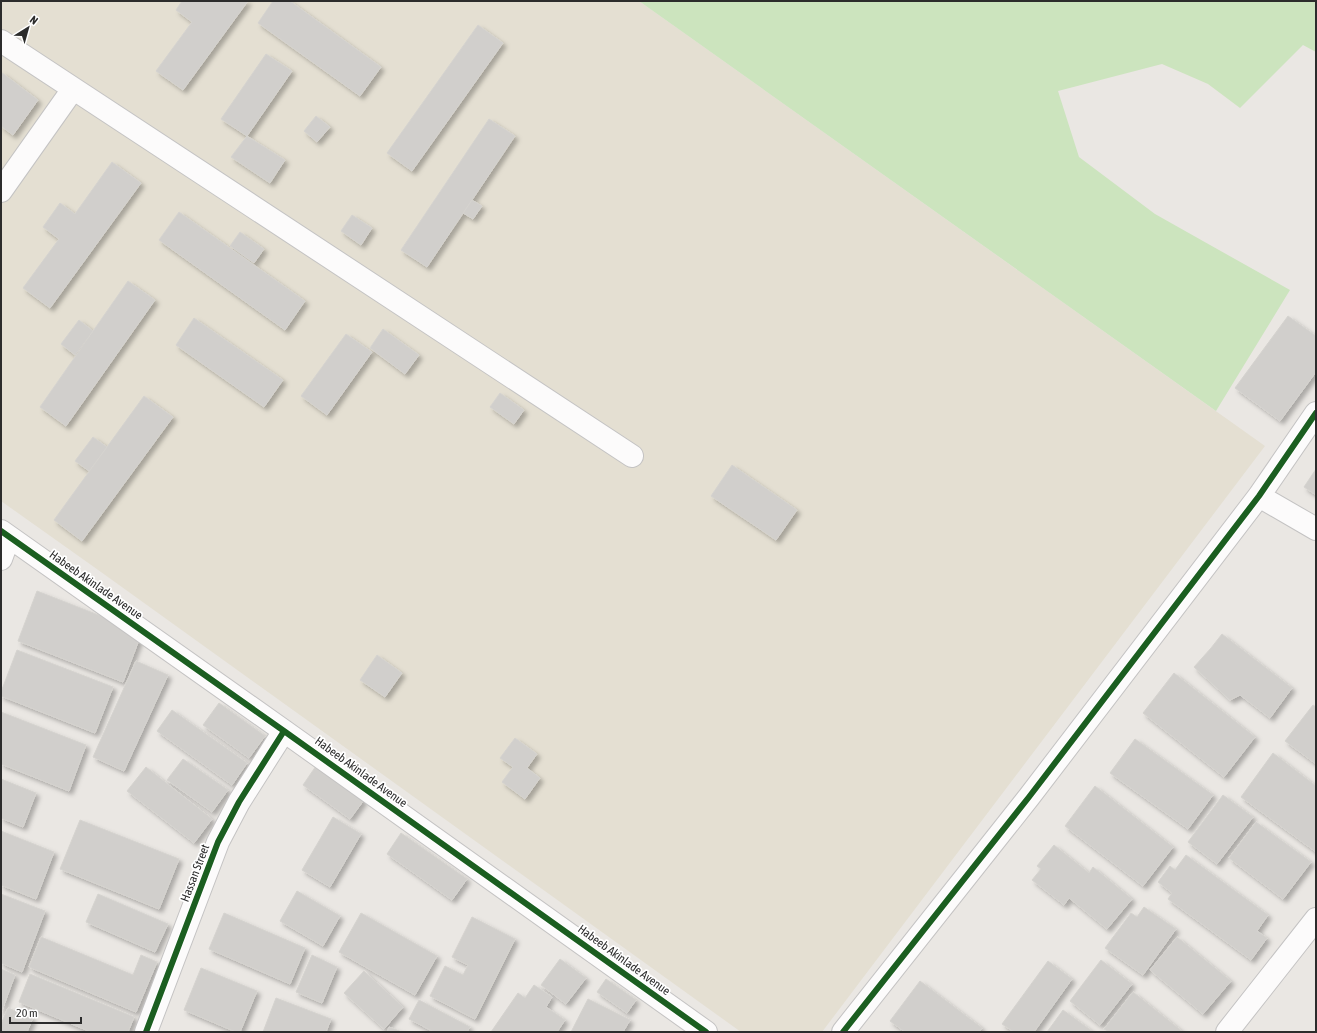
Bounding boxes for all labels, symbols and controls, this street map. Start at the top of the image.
north arrow [8,8,48,48]
text: N [28,13,40,27]
street label: Habeeb Akinlade Avenue [47,548,145,622]
street label: Habeeb Akinlade Avenue [312,734,410,810]
street label: Hassan Street [178,842,213,904]
street label: Habeeb Akinlade Avenue [575,922,673,998]
scale bar [10,999,81,1025]
text: 20 m [16,1006,38,1020]

